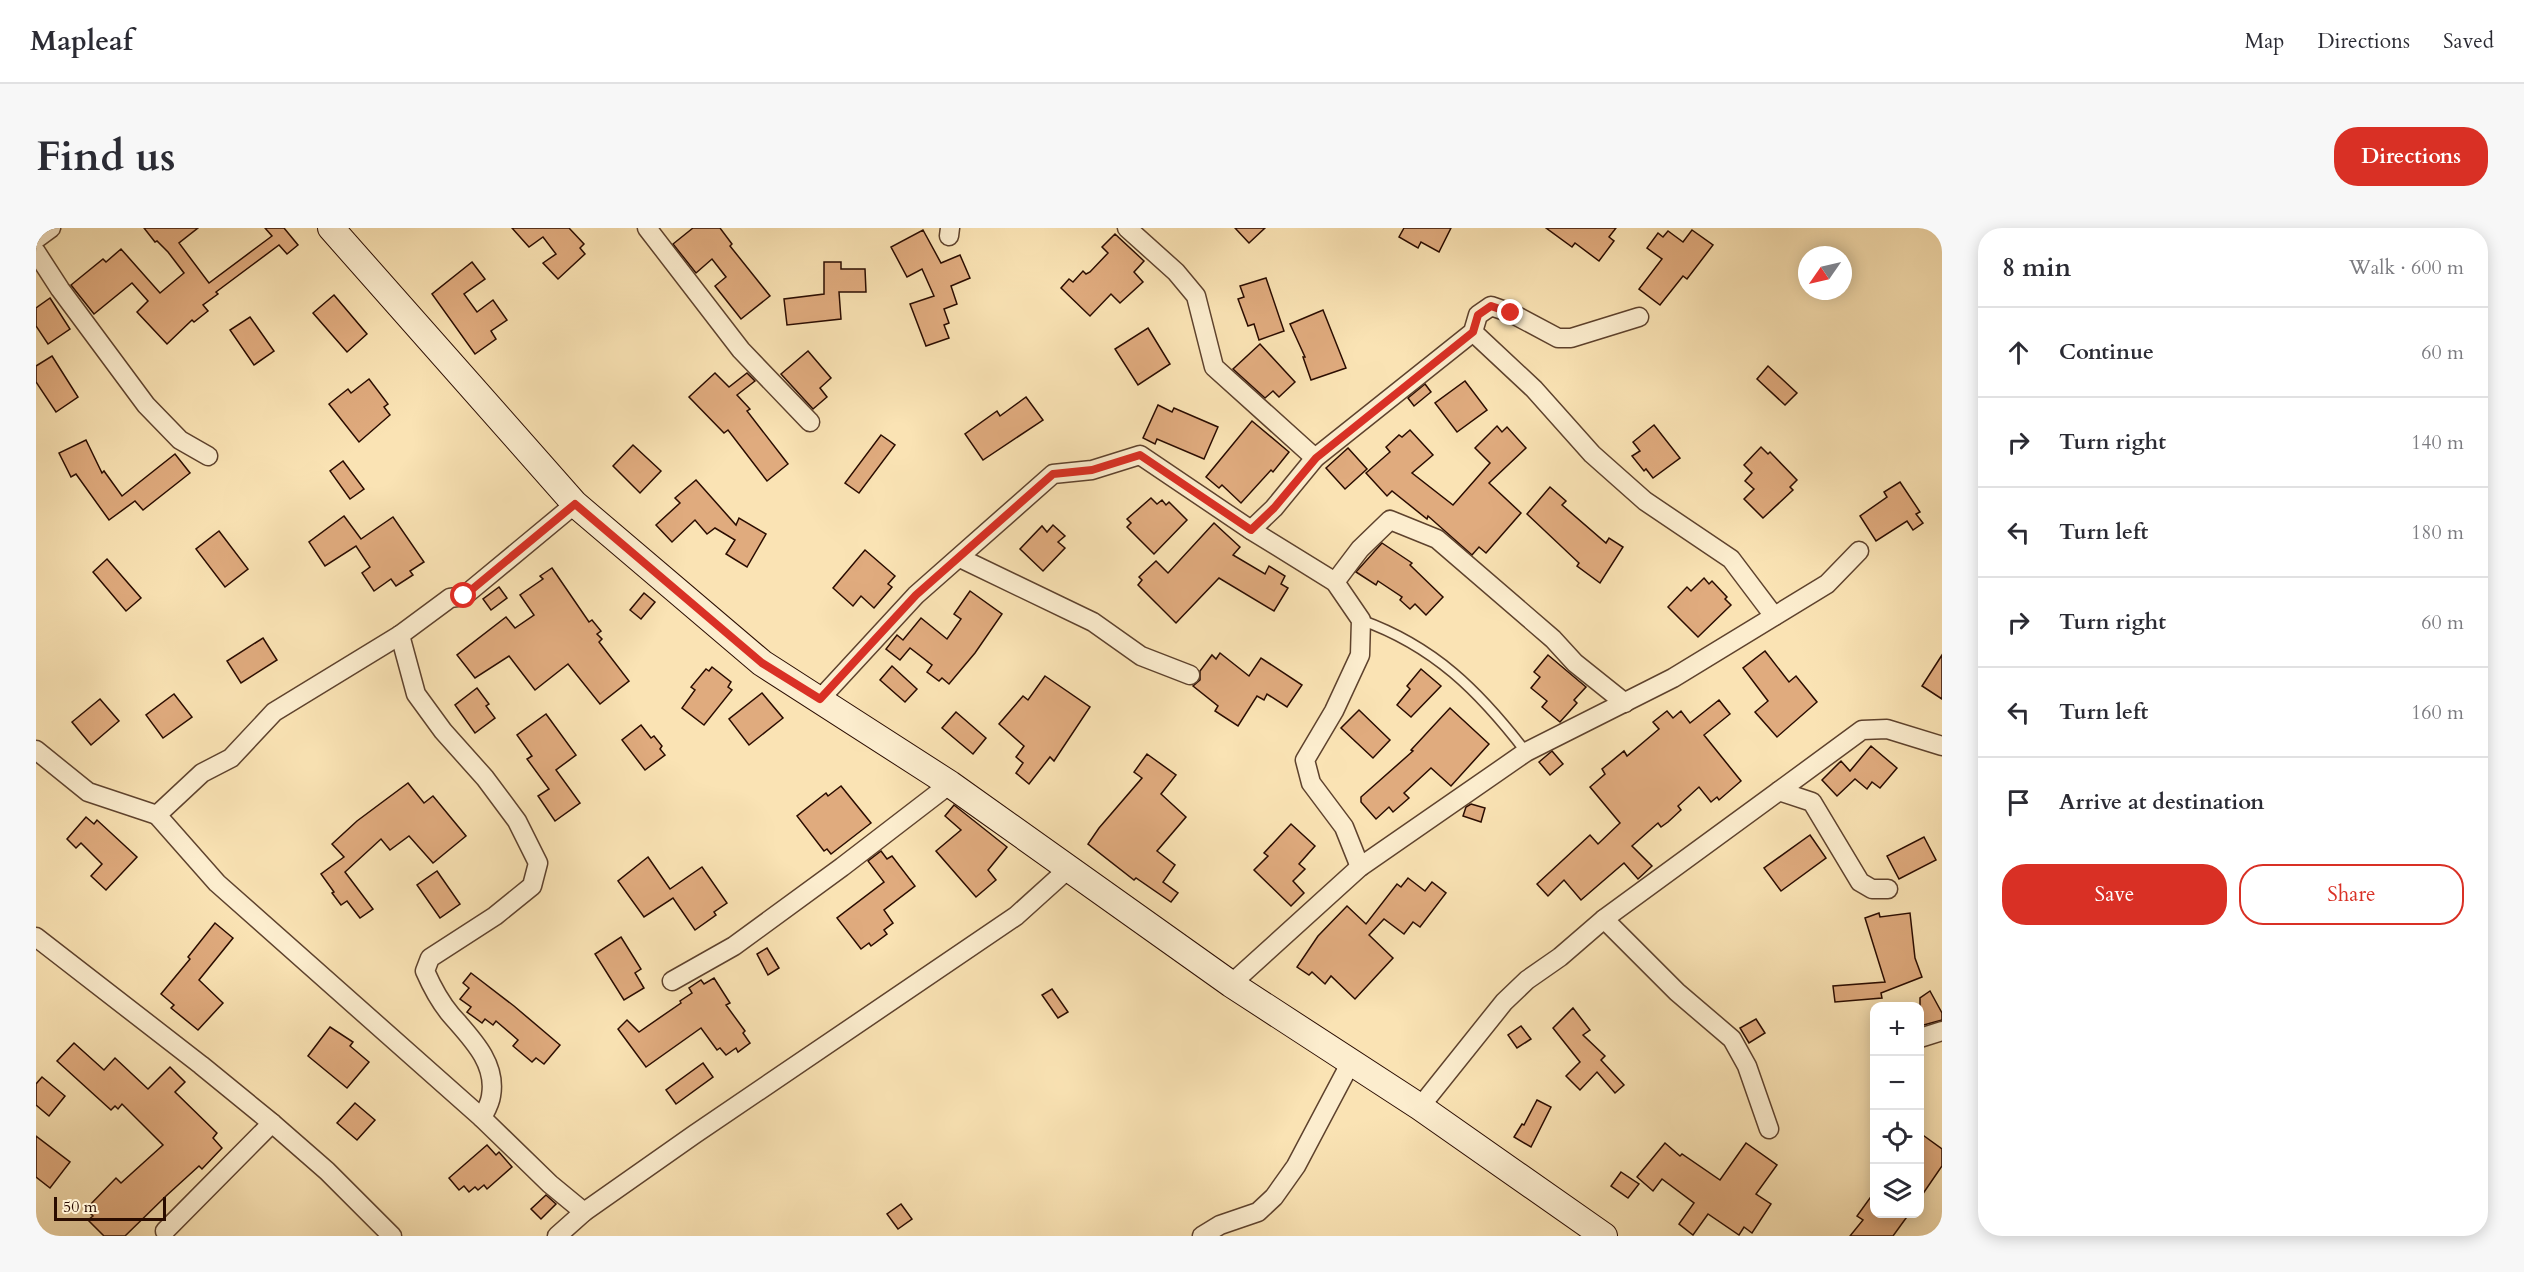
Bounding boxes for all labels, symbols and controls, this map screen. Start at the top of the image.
text: Mapleaf [30,22,133,60]
text: Map [2244,27,2284,56]
text: Directions [2317,27,2410,56]
text: Saved [2443,27,2494,56]
button: Directions [2334,127,2488,186]
text: Find us [36,128,176,185]
north arrow [1798,246,1852,300]
text: 8 min [2002,250,2071,285]
text: Walk · 600 m [2349,254,2464,281]
route end [1497,299,1523,325]
icon: ahead [2002,336,2035,369]
text: Continue [2059,337,2154,367]
text: 60 m [2421,339,2464,366]
icon: right [2002,426,2035,459]
text: Turn right [2059,427,2166,457]
text: 140 m [2411,429,2464,456]
icon: left [2002,516,2035,549]
text: Turn left [2059,517,2148,547]
text: 180 m [2411,519,2464,546]
route start [450,582,476,608]
icon: right [2002,606,2035,639]
text: Turn right [2059,607,2166,637]
text: 60 m [2421,609,2464,636]
icon: left [2002,696,2035,729]
text: Turn left [2059,697,2148,727]
text: 160 m [2411,699,2464,726]
icon: arrive [2002,786,2035,819]
text: Arrive at destination [2059,787,2264,817]
button: Save [2002,864,2227,925]
button: Share [2239,864,2464,925]
map controls [1870,1002,1924,1218]
button: + [1870,1002,1924,1056]
button: − [1870,1056,1924,1110]
button: locate [1870,1110,1924,1164]
button: layers [1870,1164,1924,1218]
scale bar [54,1194,166,1222]
text: 50 m [63,1196,97,1218]

